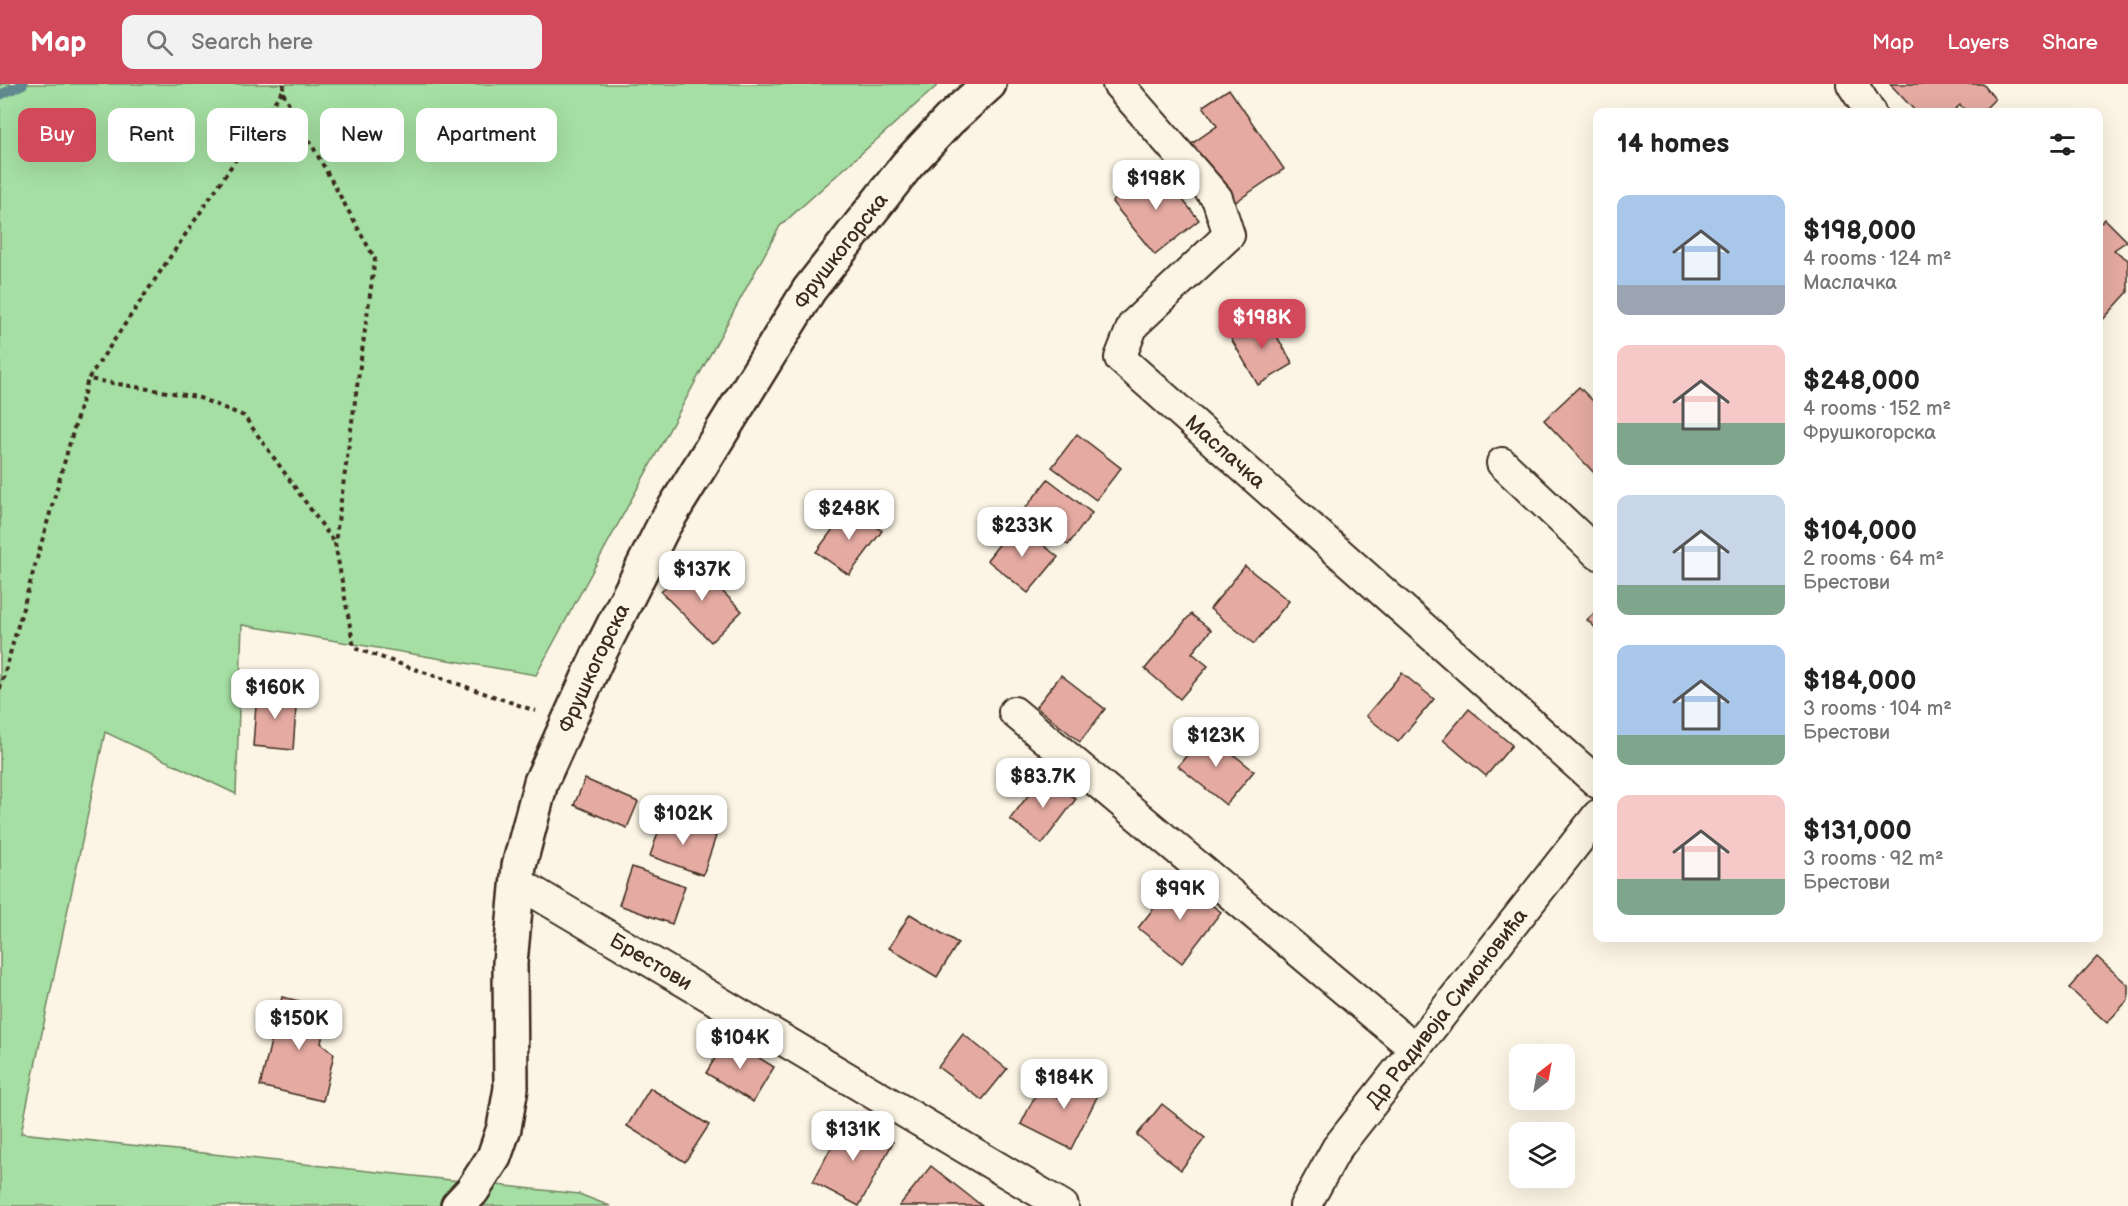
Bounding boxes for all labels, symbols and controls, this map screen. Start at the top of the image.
search box [122,15,542,69]
text: Map [30,26,86,59]
icon: search [143,26,176,59]
text: Search here [191,29,313,56]
text: Map [1872,30,1914,55]
text: Layers [1947,30,2009,55]
text: Share [2042,30,2098,55]
chip: Buy [18,108,96,162]
chip: Rent [108,108,195,162]
chip: Filters [207,108,308,162]
chip: New [320,108,404,162]
chip: Apartment [416,108,557,162]
icon: filters [2046,128,2079,161]
text: 14 homes [1617,129,1729,160]
pin: $198K [1114,160,1198,211]
text: $198K [1127,167,1185,191]
street label: Фрушкогорска [788,187,893,313]
text: $198,000 [1803,216,1916,247]
icon: home [1665,219,1737,291]
text: 4 rooms · 124 m² [1803,247,1952,271]
text: Маслачка [1803,271,1897,295]
pin: $198K [1220,299,1304,350]
text: $198K [1233,306,1291,330]
text: $248,000 [1803,366,1920,397]
icon: home [1665,369,1737,441]
text: 4 rooms · 152 m² [1803,397,1951,421]
street label: Маслачка [1180,410,1271,494]
text: Фрушкогорска [1803,421,1936,445]
pin: $248K [807,490,891,541]
text: $248K [818,497,880,521]
pin: $233K [980,507,1064,558]
text: $233K [991,514,1053,538]
text: $104,000 [1803,516,1917,547]
icon: home [1665,519,1737,591]
text: 2 rooms · 64 m² [1803,547,1944,571]
pin: $137K [660,551,744,602]
text: $137K [673,558,731,582]
text: Брестови [1803,571,1890,595]
street label: Фрушкогорска [553,599,635,737]
text: $184,000 [1803,666,1916,697]
pin: $160K [233,669,317,720]
icon: home [1665,669,1737,741]
text: $160K [245,676,305,700]
text: 3 rooms · 104 m² [1803,697,1952,721]
pin: $123K [1174,717,1258,768]
text: Брестови [1803,721,1890,745]
text: $123K [1187,724,1245,748]
pin: $83.7K [994,758,1092,809]
text: $83.7K [1010,765,1076,789]
pin: $102K [641,795,725,846]
text: $102K [653,802,713,826]
text: $131,000 [1803,816,1912,847]
icon: home [1665,819,1737,891]
text: 3 rooms · 92 m² [1803,847,1944,871]
pin: $99K [1144,870,1216,921]
text: Брестови [1803,871,1890,895]
text: $99K [1155,877,1205,901]
street label: Др Радивоја Симоновића [1361,903,1533,1113]
street label: Брестови [605,928,697,996]
pin: $150K [257,1000,341,1051]
text: $150K [269,1007,329,1031]
pin: $104K [698,1019,782,1070]
text: $104K [710,1026,770,1050]
north arrow [1509,1044,1575,1110]
map controls [1509,1044,1575,1188]
pin: $184K [1022,1059,1106,1110]
text: $184K [1035,1066,1094,1090]
pin: $131K [811,1111,895,1162]
text: $131K [825,1118,881,1142]
button: layers [1509,1122,1575,1188]

